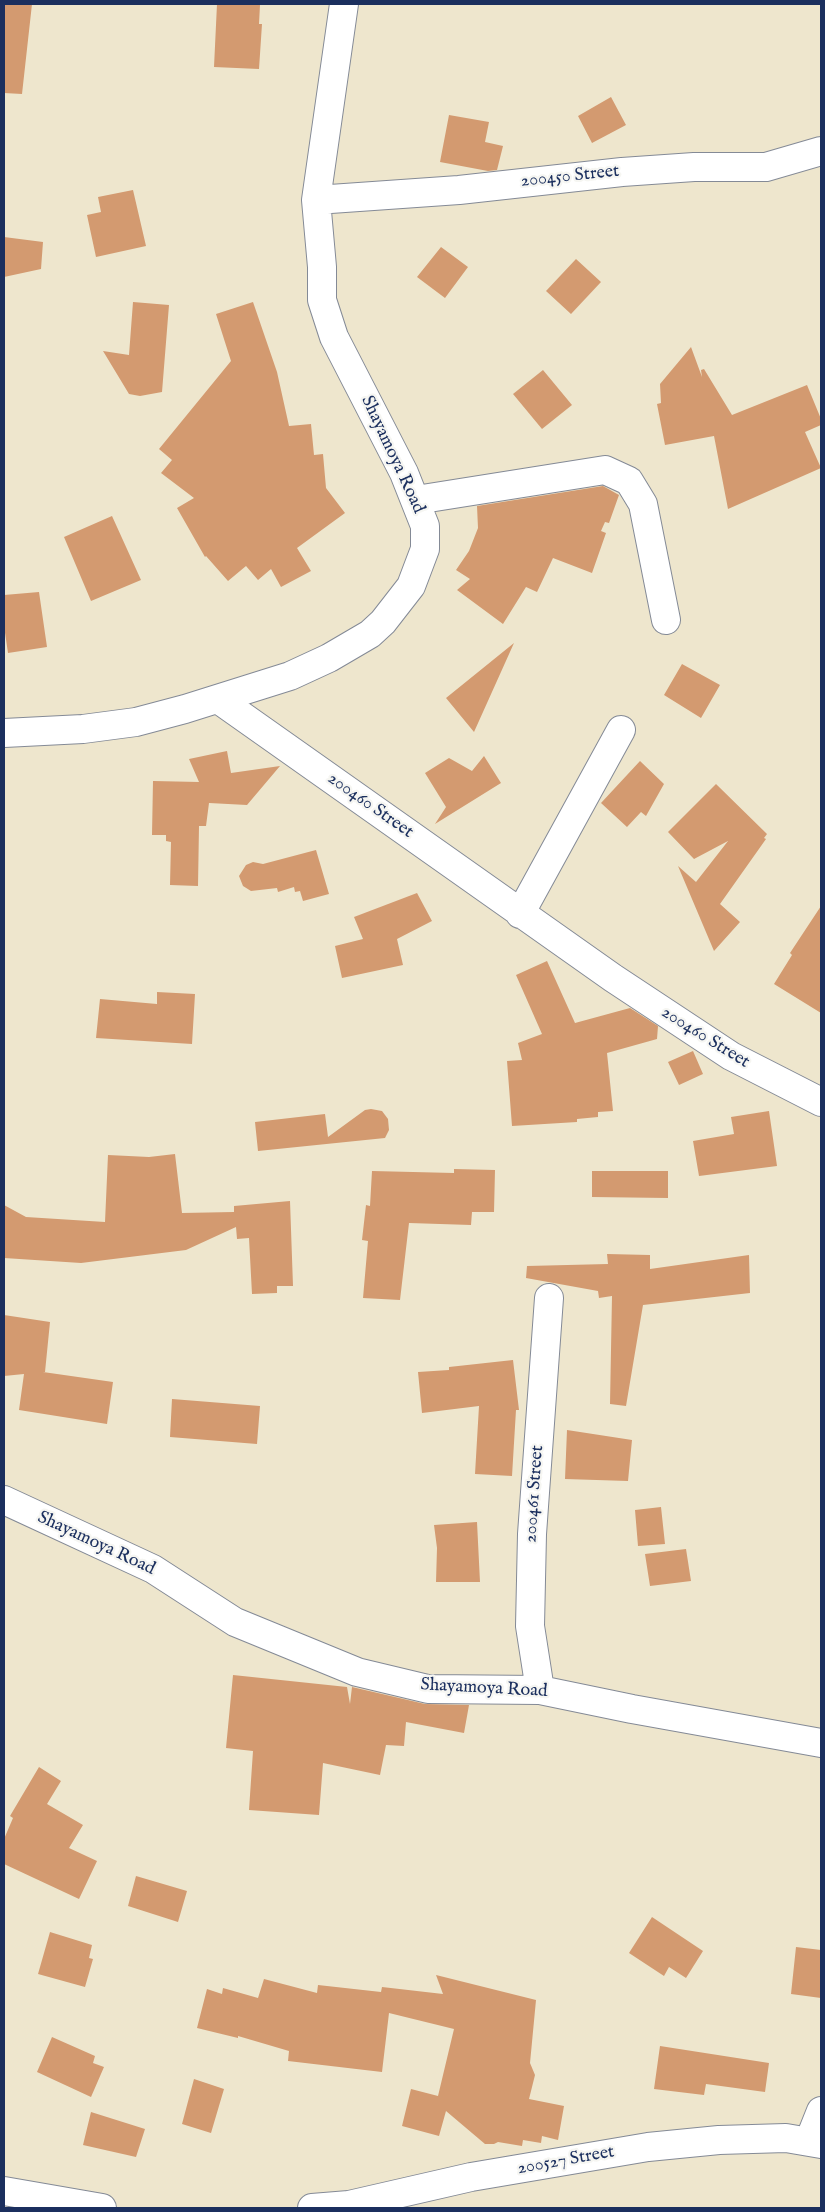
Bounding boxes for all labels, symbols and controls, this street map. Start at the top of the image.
street label: 200450 Street [520,161,620,193]
street label: Shayamoya Road [355,393,429,517]
street label: 200460 Street [323,768,417,844]
street label: 200460 Street [657,1002,753,1074]
street label: 200461 Street [521,1444,549,1544]
street label: Shayamoya Road [34,1507,158,1581]
street label: Shayamoya Road [420,1675,548,1703]
street label: 200527 Street [516,2142,616,2180]

